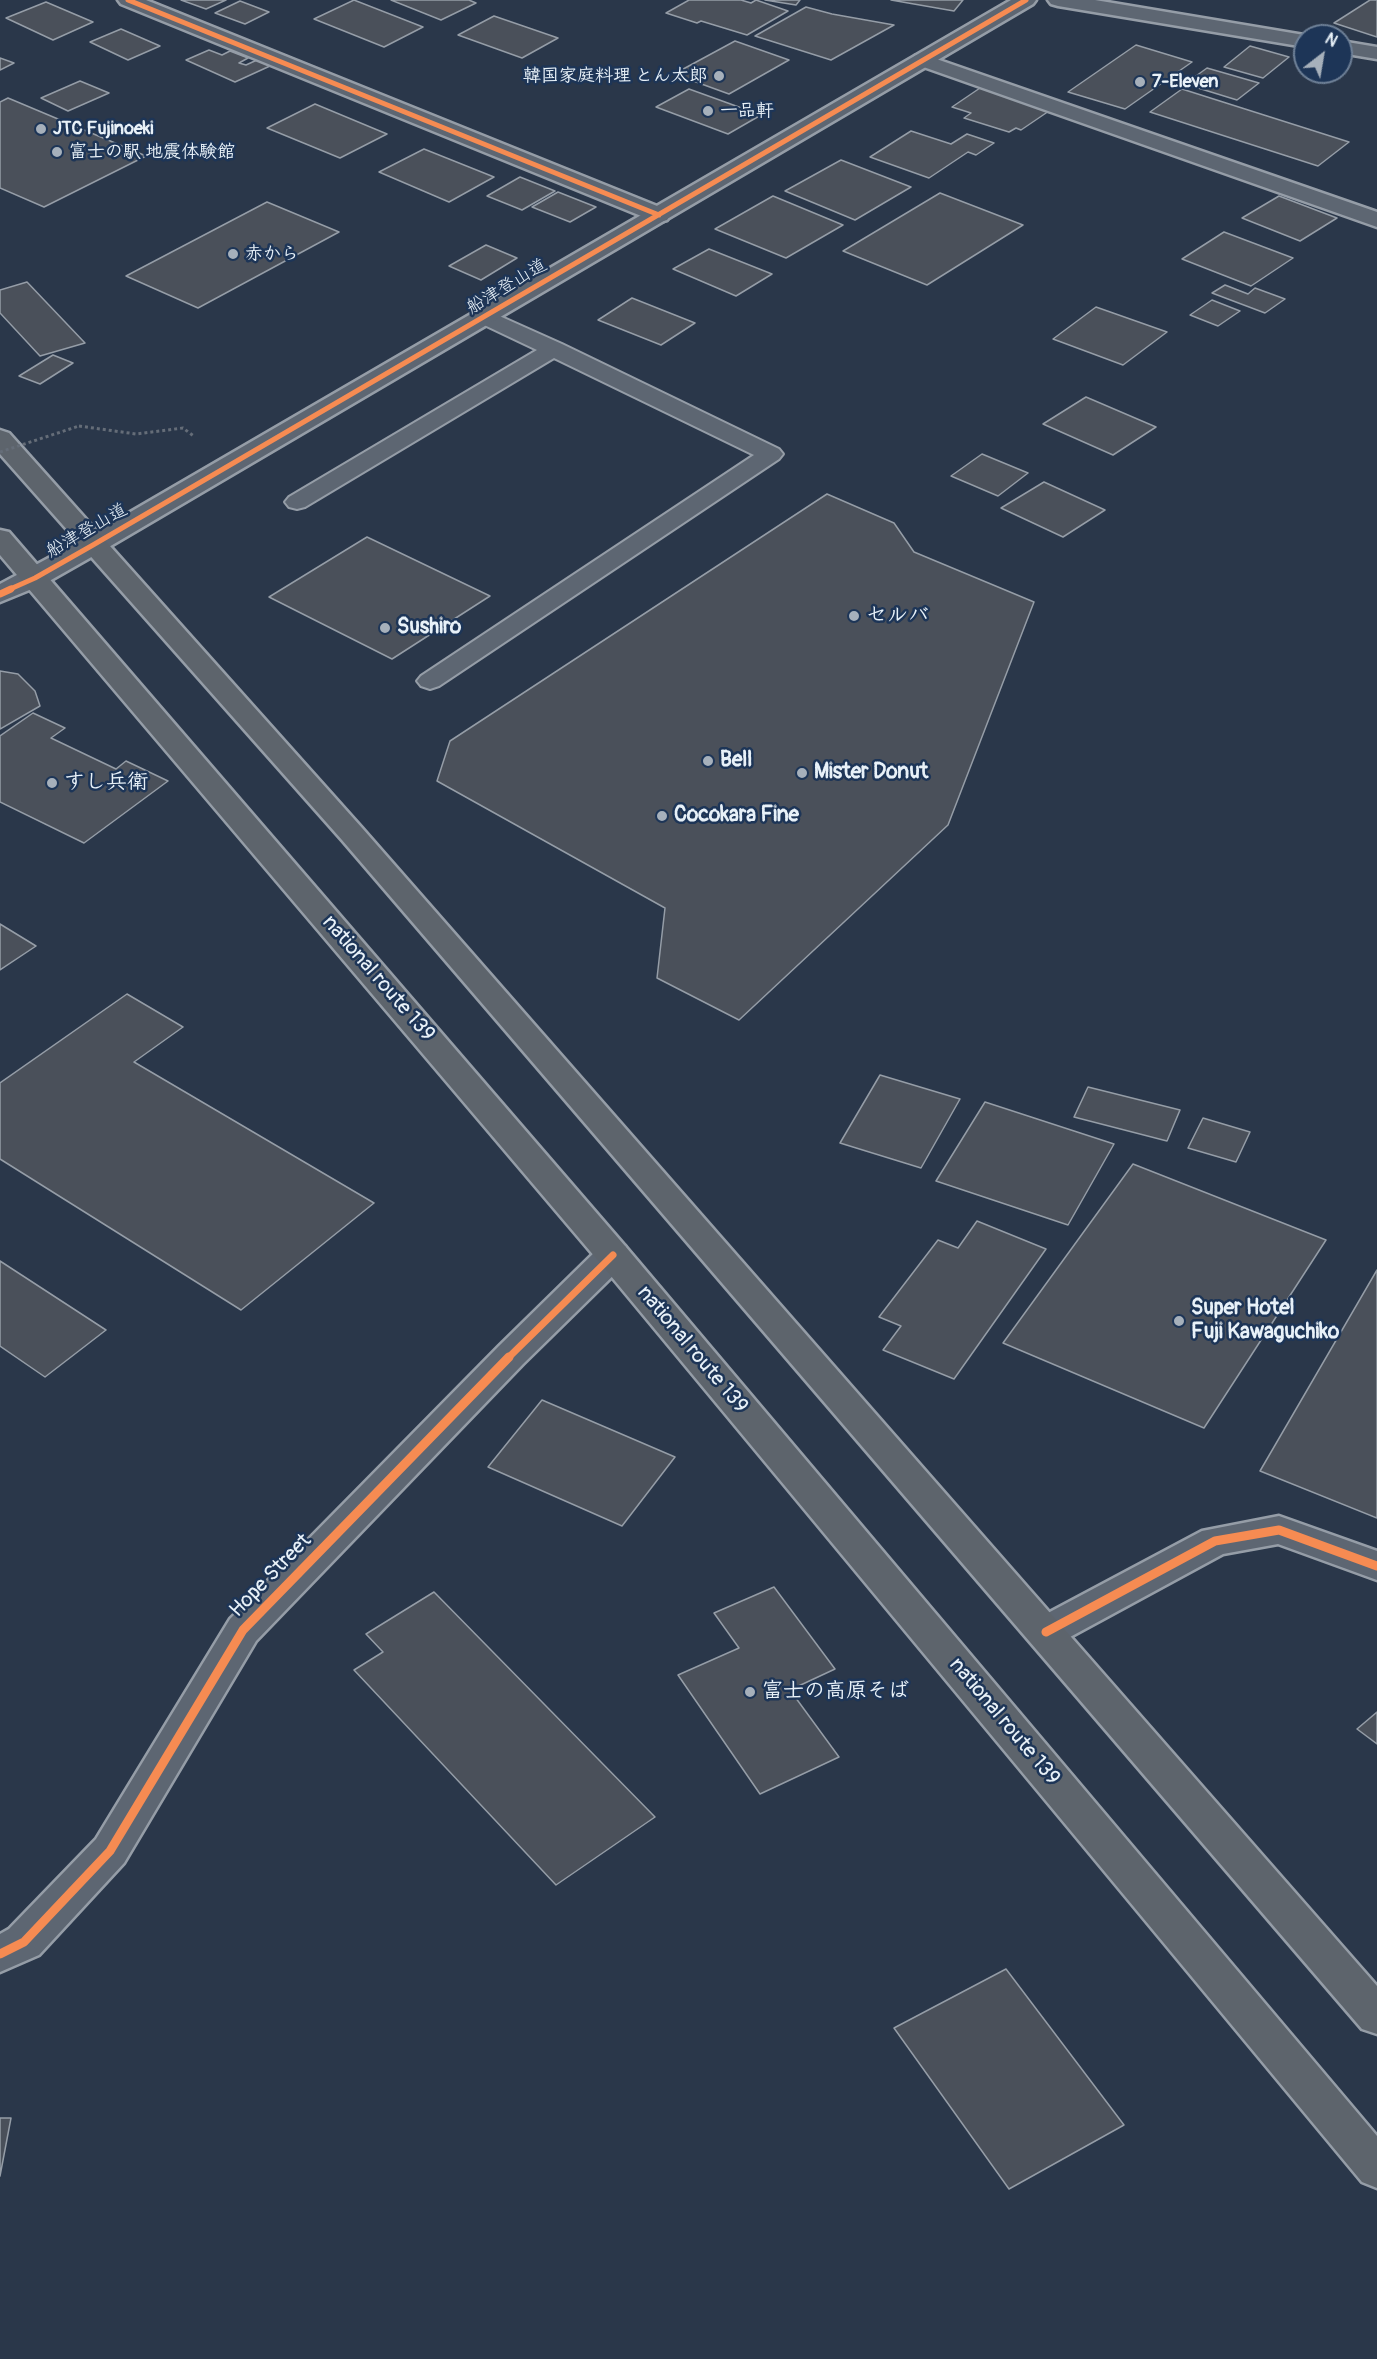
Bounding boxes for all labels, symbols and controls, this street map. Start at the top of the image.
north arrow [1293,24,1353,84]
text: N [1321,29,1341,52]
place label: 韓国家庭料理 とん太郎 [523,65,707,87]
marker: 韓国家庭料理 とん太郎 [712,69,726,83]
place label: 7-Eleven [1152,71,1219,93]
marker: 7-Eleven [1133,75,1147,89]
place label: 一品軒 [720,100,774,122]
marker: 一品軒 [701,104,715,118]
place label: JTC Fujinoeki [53,118,153,140]
marker: JTC Fujinoeki [34,122,48,136]
place label: 富士の駅 地震体験館 [69,141,235,163]
marker: 富士の駅 地震体験館 [50,145,64,159]
place label: 赤から [245,243,299,265]
marker: 赤から [226,247,240,261]
street label: 船津登山道 [463,255,551,319]
street label: 船津登山道 [43,499,131,563]
place label: セルバ [866,603,929,629]
marker: セルバ [847,609,861,623]
place label: Sushiro [397,615,461,641]
marker: Sushiro [378,621,392,635]
place label: Bell [720,748,752,774]
marker: Bell [701,754,715,768]
place label: Mister Donut [814,760,928,786]
marker: Mister Donut [795,766,809,780]
place label: すし兵衛 [64,770,148,796]
marker: すし兵衛 [45,776,59,790]
place label: Cocokara Fine [674,803,799,829]
marker: Cocokara Fine [655,809,669,823]
street label: national route 139 [316,911,440,1047]
street label: national route 139 [631,1281,753,1419]
place label: Super Hotel Fuji Kawaguchiko [1191,1296,1339,1346]
marker: Super Hotel Fuji Kawaguchiko [1172,1314,1186,1328]
street label: Hope Street [225,1529,317,1623]
street label: national route 139 [943,1653,1065,1791]
place label: 富士の高原そば [762,1679,909,1705]
marker: 富士の高原そば [743,1685,757,1699]

